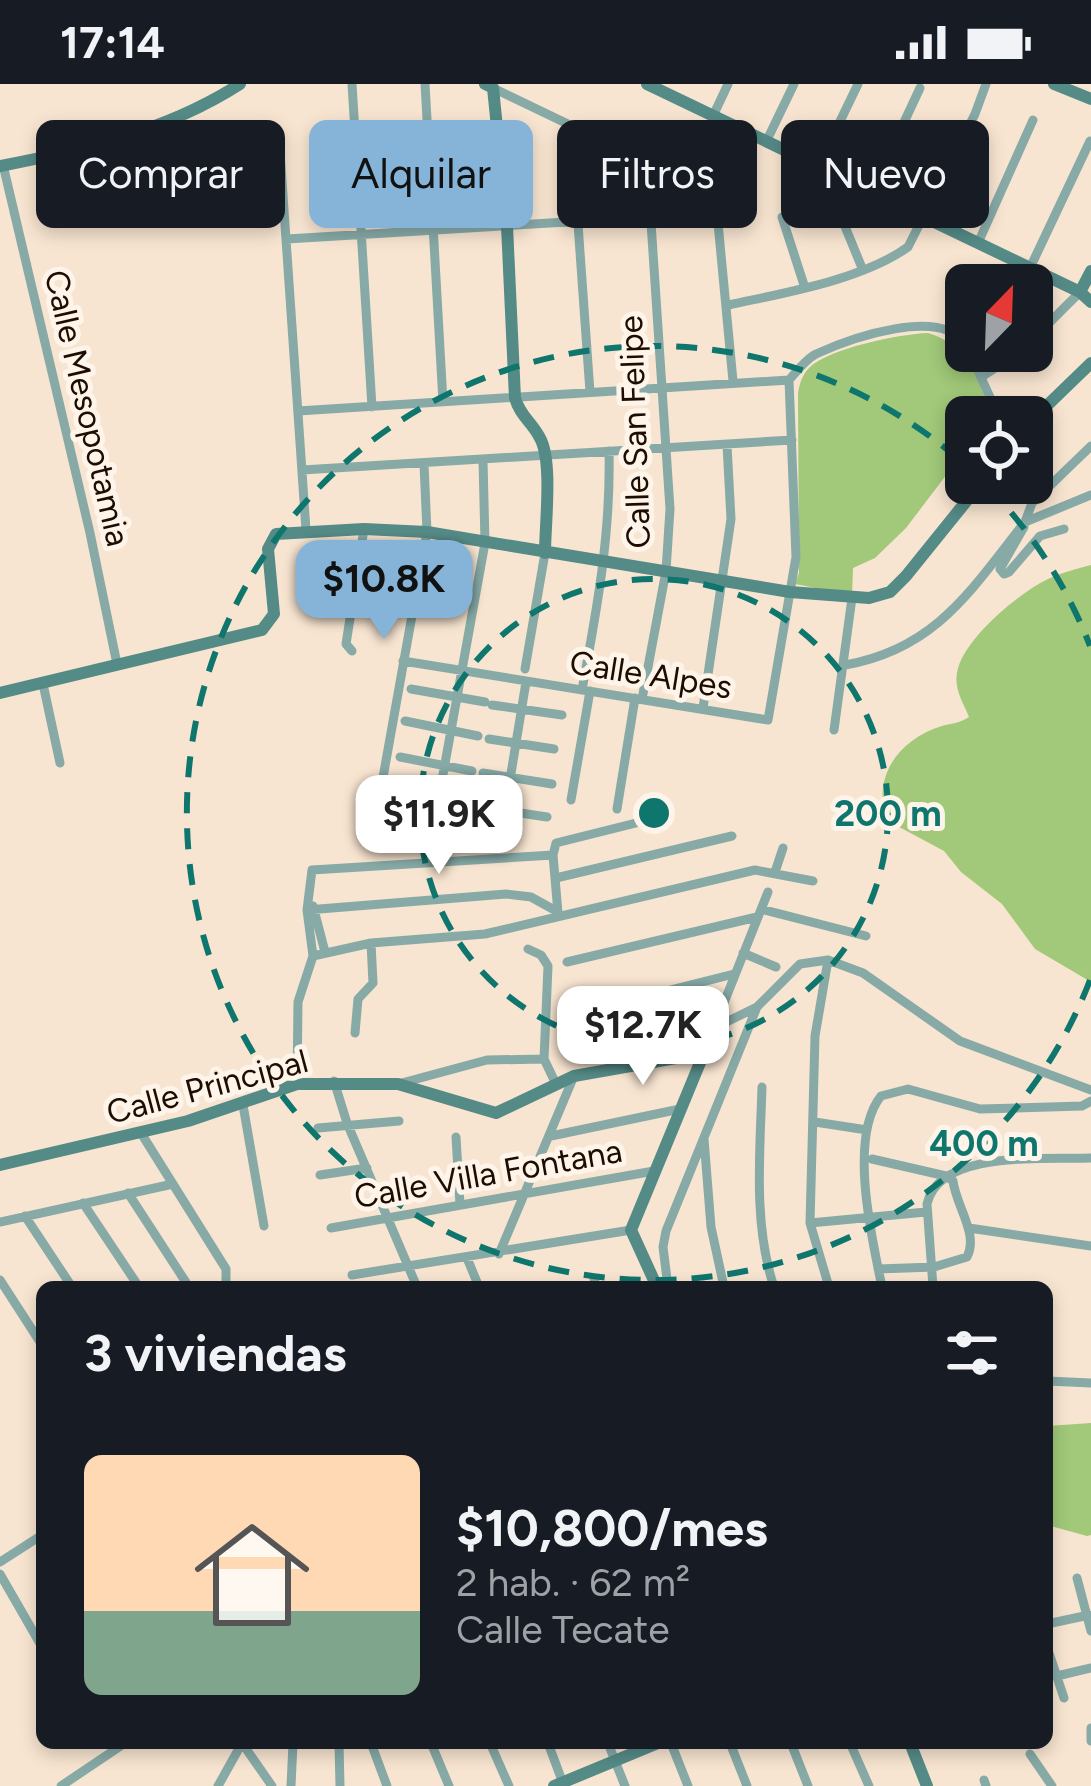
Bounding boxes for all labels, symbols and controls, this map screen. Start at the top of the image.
text: 17:14 [60,15,165,69]
chip: Comprar [36,120,285,228]
chip: Alquilar [309,120,533,228]
chip: Filtros [557,120,757,228]
chip: Nuevo [781,120,989,228]
north arrow [945,264,1053,372]
map controls [945,264,1053,504]
street label: Calle Mesopotamia [37,266,138,550]
street label: Calle San Felipe [611,315,658,549]
button: locate [945,396,1053,504]
pin: $10.8K [286,540,482,642]
text: $10.8K [323,555,445,602]
street label: Calle Alpes [567,642,735,707]
pin: $11.9K [341,775,537,877]
text: $11.9K [383,790,495,837]
centre of rings [633,792,675,834]
text: 200 m [834,792,942,835]
pin: $12.7K [545,986,741,1088]
text: $12.7K [584,1001,702,1048]
street label: Calle Principal [102,1041,312,1132]
text: 400 m [929,1122,1039,1165]
street label: Calle Villa Fontana [351,1131,625,1216]
icon: filters [939,1320,1005,1386]
text: 3 viviendas [84,1323,346,1384]
text: $10,800/mes [456,1498,768,1559]
icon: home [180,1503,324,1647]
text: 2 hab. · 62 m² [456,1559,690,1606]
text: Calle Tecate [456,1606,669,1653]

